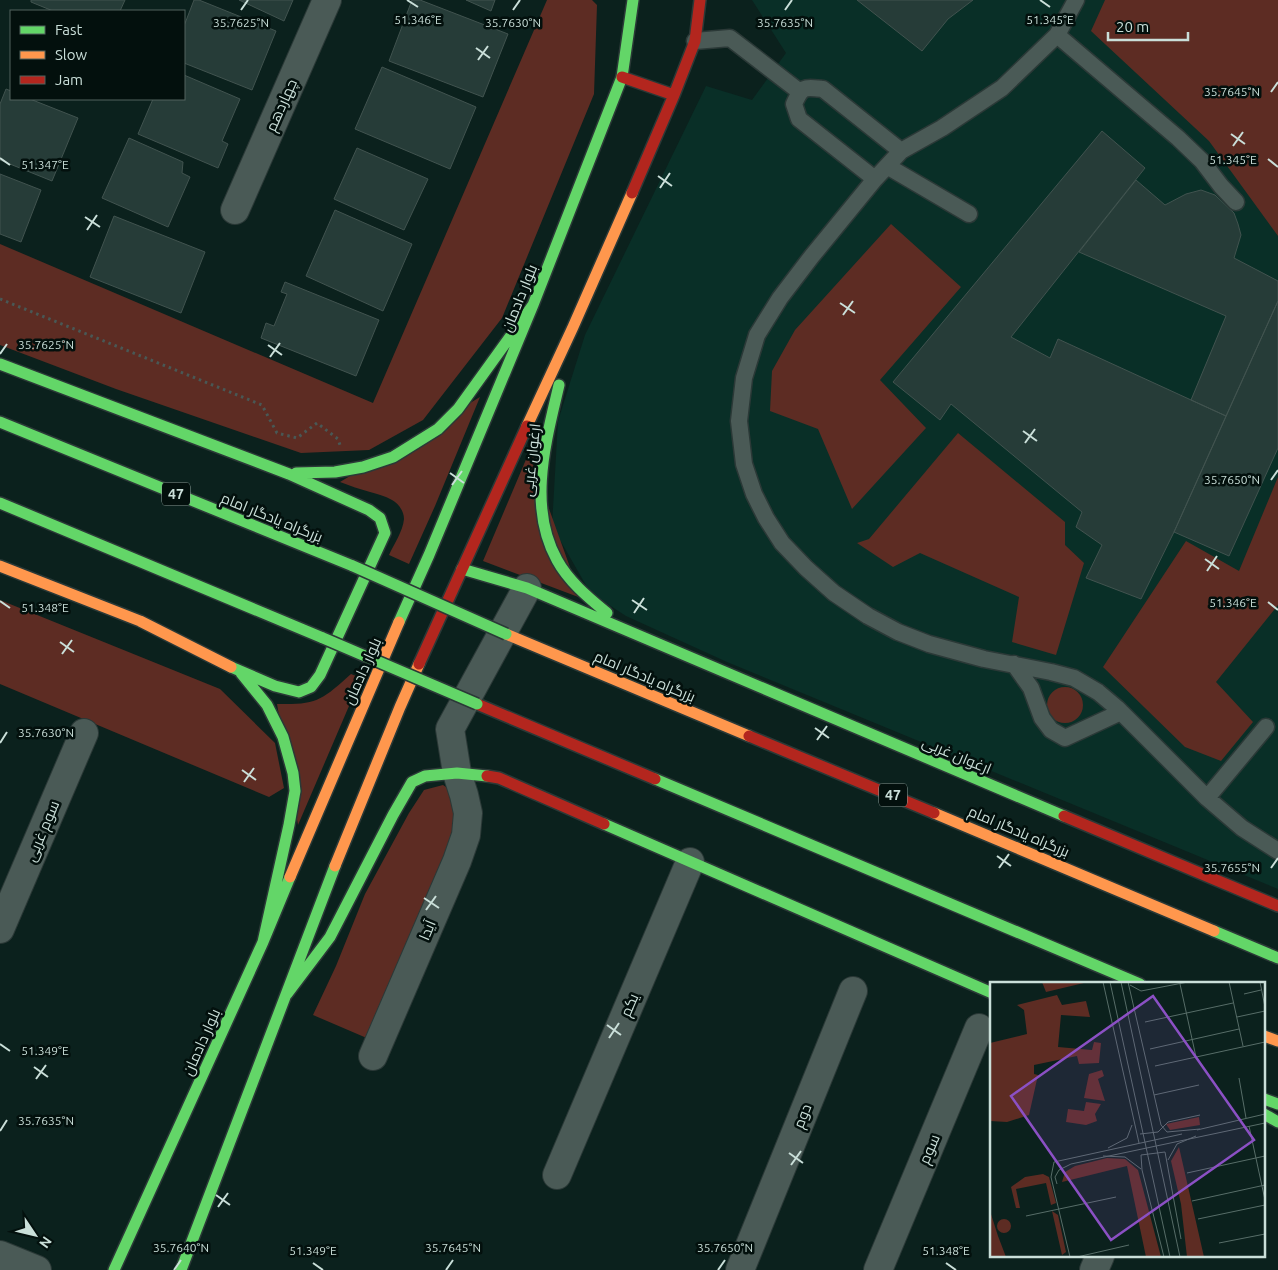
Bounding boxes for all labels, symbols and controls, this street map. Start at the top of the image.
legend [10,10,185,100]
scale bar [1108,10,1188,42]
text: 51.346°E [394,13,442,26]
text: 51.345°E [1026,13,1074,26]
text: 35.7625°N [213,16,269,29]
text: 35.7630°N [485,16,541,29]
text: 35.7635°N [757,16,813,29]
text: 20 m [1116,18,1149,35]
text: Fast [55,21,83,38]
text: Slow [55,46,88,63]
text: Jam [55,71,83,88]
street label: چهاردهم [262,76,302,135]
text: 35.7645°N [1204,85,1260,98]
text: 51.345°E [1209,153,1257,166]
text: 51.347°E [21,158,69,171]
street label: بلوار دادمان [498,262,542,335]
text: 35.7625°N [18,338,74,351]
street label: ارغوان غربی [519,422,545,498]
text: 35.7650°N [1204,473,1260,486]
road number: 47 [162,482,190,506]
street label: بزرگراه یادگار امام [218,489,325,547]
text: 51.346°E [1209,596,1257,609]
text: 51.348°E [21,601,69,614]
street label: بلوار دادمان [340,635,386,708]
street label: بزرگراه یادگار امام [591,647,698,707]
text: 35.7630°N [18,726,74,739]
street label: ارغوان غربی [919,733,994,779]
road number: 47 [879,784,907,806]
street label: سوم غربی [22,798,64,865]
street label: بزرگراه یادگار امام [965,802,1072,862]
text: 35.7655°N [1204,861,1260,874]
street label: آیدا [415,917,439,943]
inset map [990,982,1266,1258]
street label: یکم [617,991,643,1020]
street label: بلوار دادمان [179,1006,225,1079]
text: 51.349°E [21,1044,69,1057]
street label: دوم [789,1101,816,1131]
text: 35.7635°N [18,1114,74,1127]
street label: سوم [915,1132,945,1167]
north arrow [10,1210,60,1260]
text: N [36,1234,55,1251]
text: 35.7640°N [153,1241,209,1254]
text: 35.7645°N [425,1241,481,1254]
text: 35.7650°N [697,1241,753,1254]
text: 51.349°E [289,1244,337,1257]
text: 51.348°E [922,1244,970,1257]

